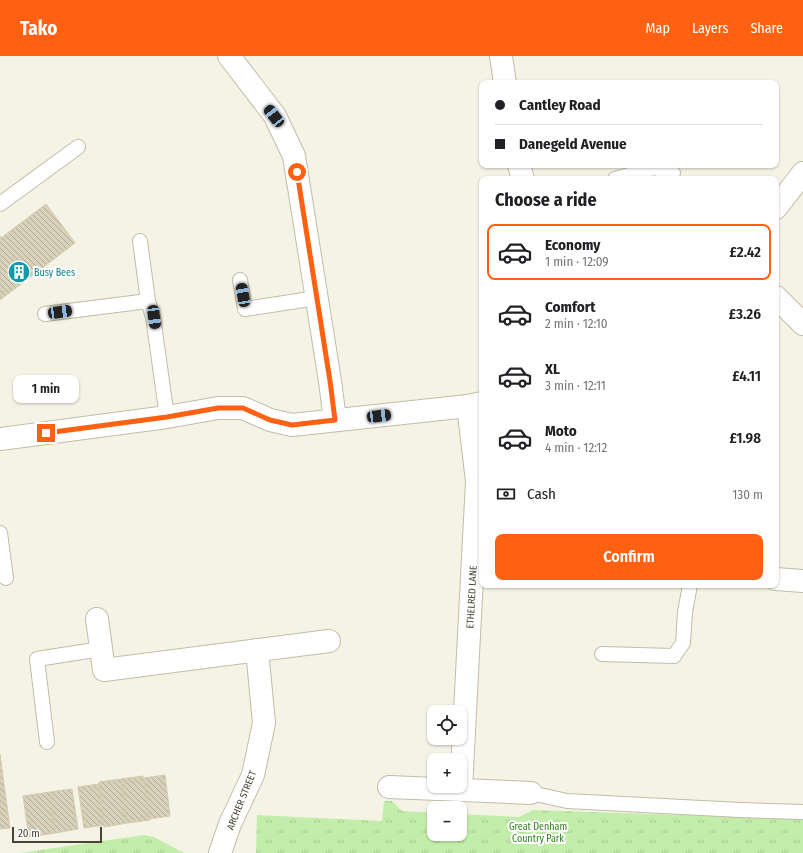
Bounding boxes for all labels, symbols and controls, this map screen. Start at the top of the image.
text: Tako [20,17,57,40]
text: Map [646,20,670,37]
text: Layers [692,20,728,37]
text: Share [750,20,783,37]
text: Cantley Road [519,96,601,114]
car [262,103,286,129]
text: Danegeld Avenue [519,135,627,153]
route start [288,163,306,181]
text: Choose a ride [495,189,597,211]
icon: car [497,234,533,270]
text: Economy [545,236,600,254]
text: £2.42 [729,243,761,261]
text: 1 min · 12:09 [545,254,609,269]
building icon: Busy Bees [6,259,32,285]
place label: Busy Bees [34,267,75,279]
car [235,282,251,308]
icon: car [497,296,533,332]
text: Comfort [545,298,596,316]
car [47,304,73,320]
car [146,304,162,330]
text: £3.26 [729,305,761,323]
text: 2 min · 12:10 [545,316,608,331]
icon: car [497,358,533,394]
text: XL [545,360,560,378]
text: £4.11 [732,367,761,385]
callout: 1 min [13,375,79,403]
text: 3 min · 12:11 [545,378,606,393]
text: 1 min [32,381,60,396]
car [366,409,392,423]
icon: car [497,420,533,456]
text: Moto [545,422,577,440]
route end [37,424,55,442]
text: £1.98 [729,429,761,447]
text: 4 min · 12:12 [545,440,607,455]
icon: cash [495,483,517,505]
text: Cash [527,485,556,503]
text: 130 m [732,487,763,502]
button: Confirm [495,534,763,580]
street label: ETHELRED LANE [464,565,480,629]
map controls [427,705,467,841]
button: locate [427,705,467,745]
button: + [427,753,467,793]
street label: ARCHER STREET [225,769,259,832]
button: − [427,801,467,841]
park label: Great Denham Country Park [509,821,567,845]
scale bar [12,825,102,844]
text: 20 m [18,827,40,840]

